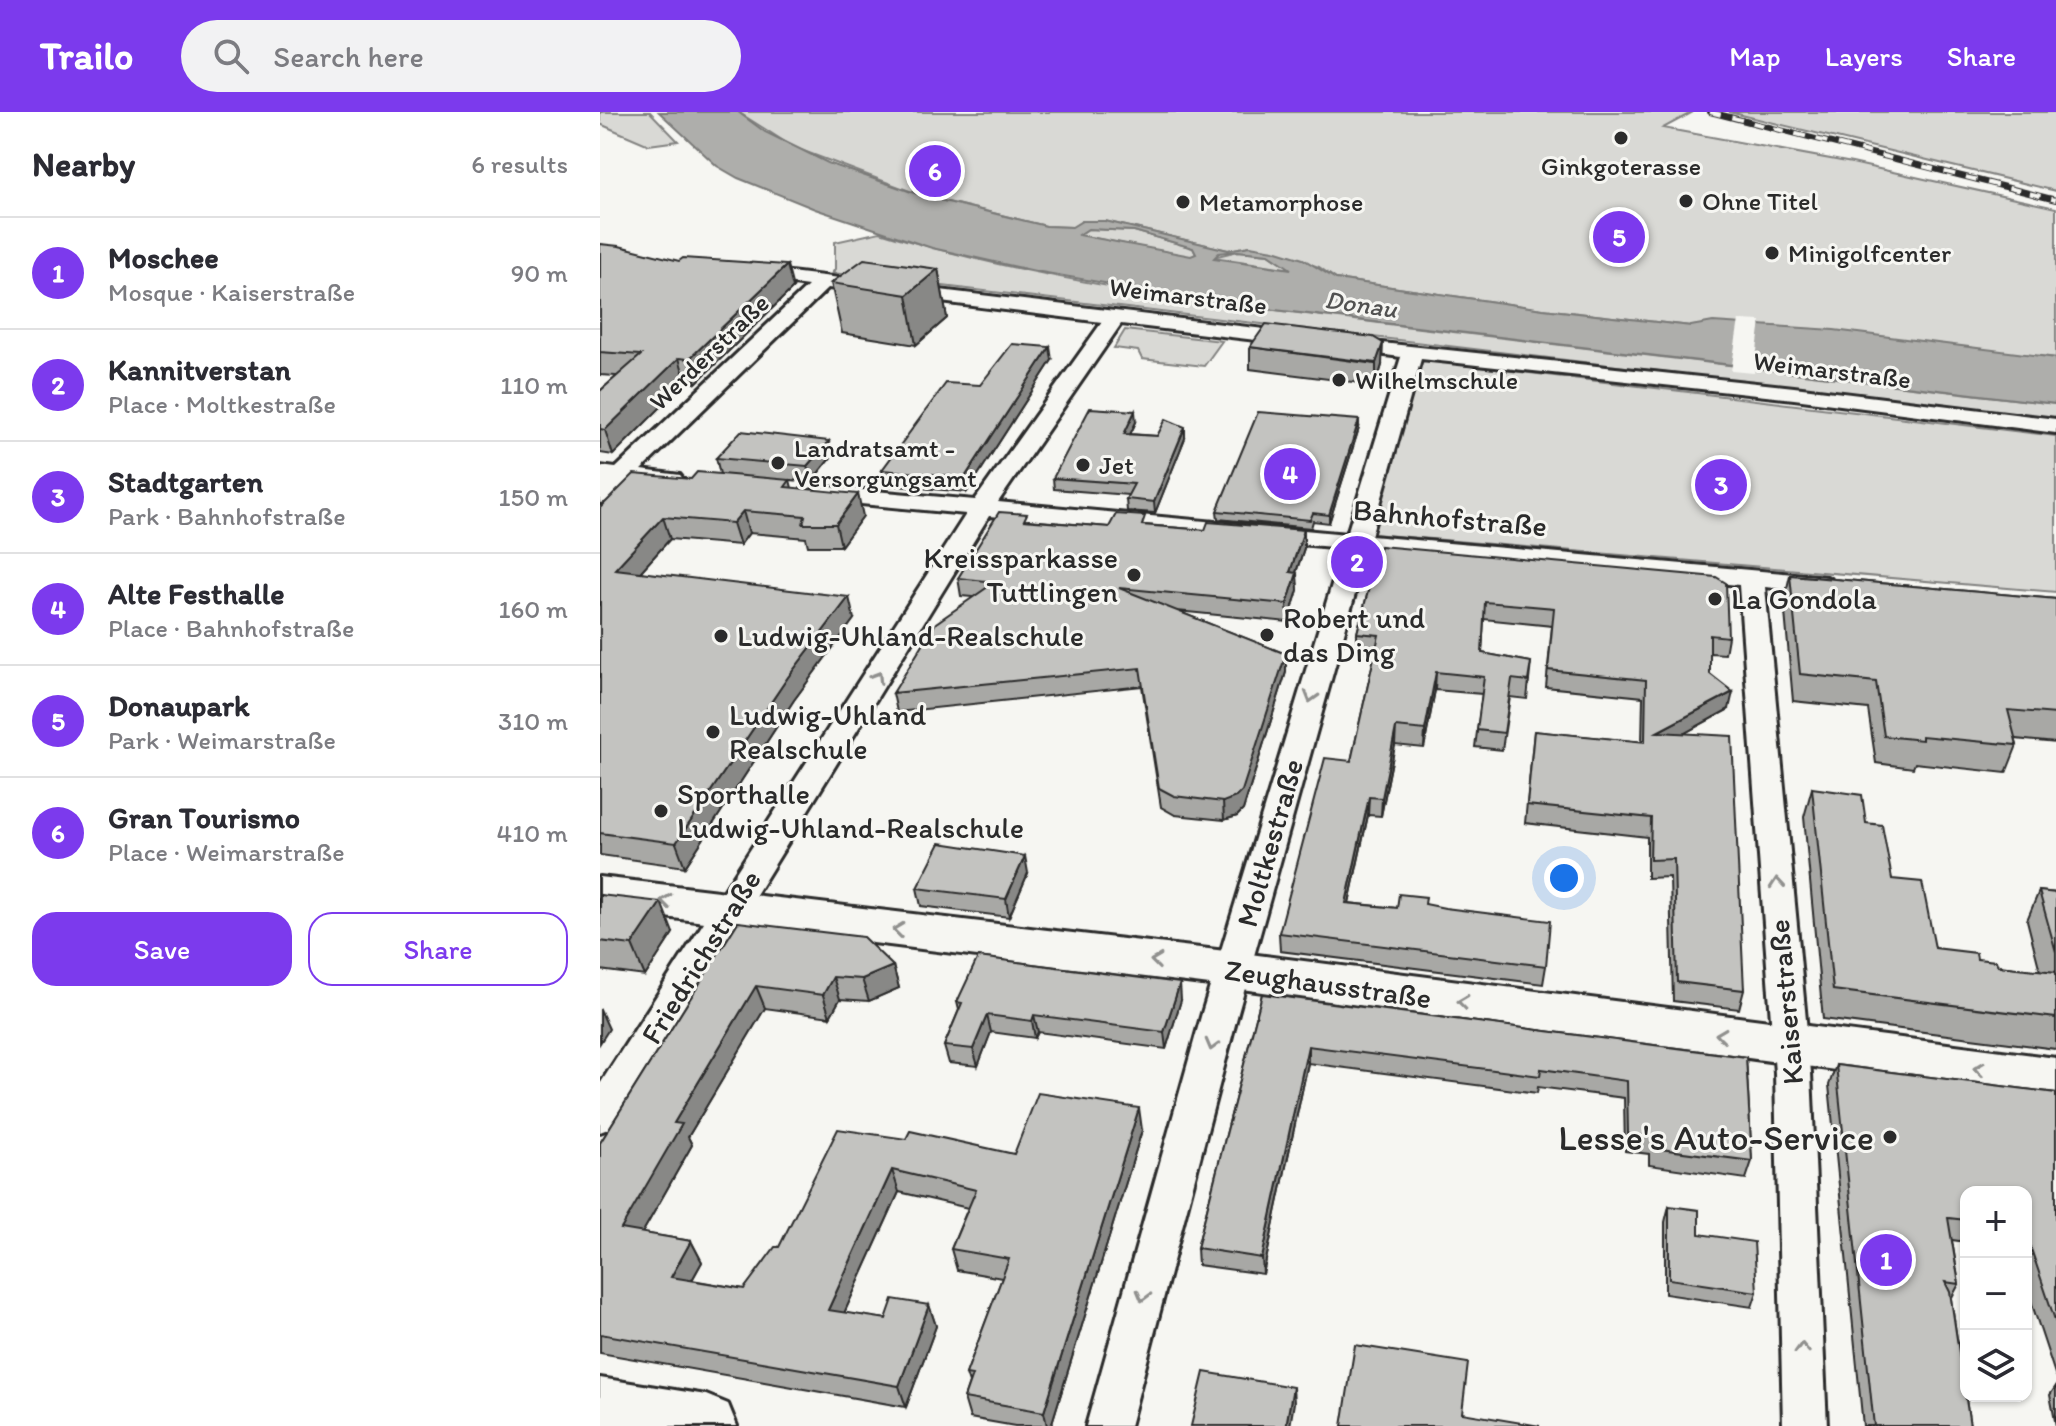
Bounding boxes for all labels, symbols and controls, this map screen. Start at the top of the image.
search box [181,20,741,92]
text: Trailo [40,33,133,79]
icon: search [209,34,253,78]
text: Search here [273,38,424,75]
text: Map [1729,39,1781,73]
text: Layers [1825,39,1903,73]
text: Share [1947,39,2016,73]
marker: Ginkgoterasse [1612,129,1630,147]
pin: 6 [909,141,961,201]
text: Nearby [32,144,135,185]
text: 6 results [471,148,568,180]
place label: Ginkgoterasse [1541,150,1701,182]
place label: Ohne Titel [1702,185,1818,217]
place label: Metamorphose [1199,186,1363,218]
marker: Ohne Titel [1677,192,1695,210]
marker: Metamorphose [1174,193,1192,211]
pin: 5 [1593,207,1645,267]
place label: Minigolfcenter [1788,237,1951,269]
text: Moschee [108,239,219,276]
marker: Minigolfcenter [1763,244,1781,262]
text: 1 [52,257,64,289]
text: 90 m [511,257,568,289]
street label: Weimarstraße [1107,270,1269,322]
text: Mosque · Kaiserstraße [108,276,355,308]
water label: Donau [1323,283,1400,325]
street label: Werderstraße [642,287,776,417]
street label: Weimarstraße [1751,344,1913,396]
text: Kannitverstan [108,351,291,388]
place label: Wilhelmschule [1355,364,1518,396]
text: 2 [51,369,65,401]
text: 110 m [500,369,568,401]
marker: Wilhelmschule [1330,371,1348,389]
text: Place · Moltkestraße [108,388,336,420]
place label: Landratsamt - Versorgungsamt [794,432,977,494]
pin: 4 [1264,444,1316,504]
place label: Jet [1099,449,1134,481]
marker: Landratsamt - Versorgungsamt [769,454,787,472]
pin: 3 [1695,455,1747,515]
marker: Jet [1074,456,1092,474]
text: Stadtgarten [108,463,263,500]
text: 3 [51,481,65,513]
text: 150 m [499,481,568,513]
street label: Bahnhofstraße [1352,491,1549,544]
text: Park · Bahnhofstraße [108,500,346,532]
pin: 2 [1331,532,1383,592]
place label: Kreissparkasse Tuttlingen [924,539,1118,610]
marker: Kreissparkasse Tuttlingen [1125,566,1143,584]
text: Alte Festhalle [108,575,285,612]
place label: La Gondola [1731,580,1877,617]
marker: La Gondola [1706,590,1724,608]
text: 4 [50,593,66,625]
text: 160 m [498,593,568,625]
place label: Robert und das Ding [1283,599,1425,670]
text: Place · Bahnhofstraße [108,612,354,644]
place label: Ludwig-Uhland-Realschule [737,617,1084,654]
marker: Robert und das Ding [1258,626,1276,644]
marker: Ludwig-Uhland-Realschule [712,627,730,645]
one-way arrow [867,671,883,686]
text: Donaupark [108,687,249,724]
one-way arrow [1304,690,1320,704]
place label: Ludwig-Uhland Realschule [729,696,927,767]
text: 5 [51,705,65,737]
text: 310 m [498,705,568,737]
marker: Ludwig-Uhland Realschule [704,723,722,741]
text: Park · Weimarstraße [108,724,336,756]
street label: Moltkestraße [1228,755,1311,931]
place label: Sporthalle Ludwig-Uhland-Realschule [677,775,1024,846]
text: Gran Tourismo [108,799,300,836]
marker: Sporthalle Ludwig-Uhland-Realschule [652,802,670,820]
text: 6 [51,817,65,849]
text: 410 m [497,817,568,849]
text: Place · Weimarstraße [108,836,345,868]
your location [1544,858,1584,898]
street label: Friedrichstraße [632,863,769,1051]
one-way arrow [1768,876,1785,889]
one-way arrow [659,893,673,910]
button: Save [32,912,292,986]
button: Share [308,912,568,986]
street label: Kaiserstraße [1760,918,1811,1086]
one-way arrow [891,922,905,939]
street label: Zeughausstraße [1222,951,1434,1016]
one-way arrow [1149,953,1163,970]
one-way arrow [1456,994,1470,1011]
one-way arrow [1714,1027,1727,1044]
one-way arrow [1204,1038,1221,1052]
one-way arrow [1972,1061,1986,1078]
place label: Lesse's Auto-Service [1558,1116,1874,1159]
marker: Lesse's Auto-Service [1881,1128,1899,1146]
map controls [1960,1186,2032,1402]
button: + [1960,1186,2032,1258]
pin: 1 [1860,1230,1912,1290]
button: − [1960,1258,2032,1330]
one-way arrow [1136,1289,1153,1303]
button: layers [1960,1330,2032,1402]
one-way arrow [1793,1341,1811,1354]

